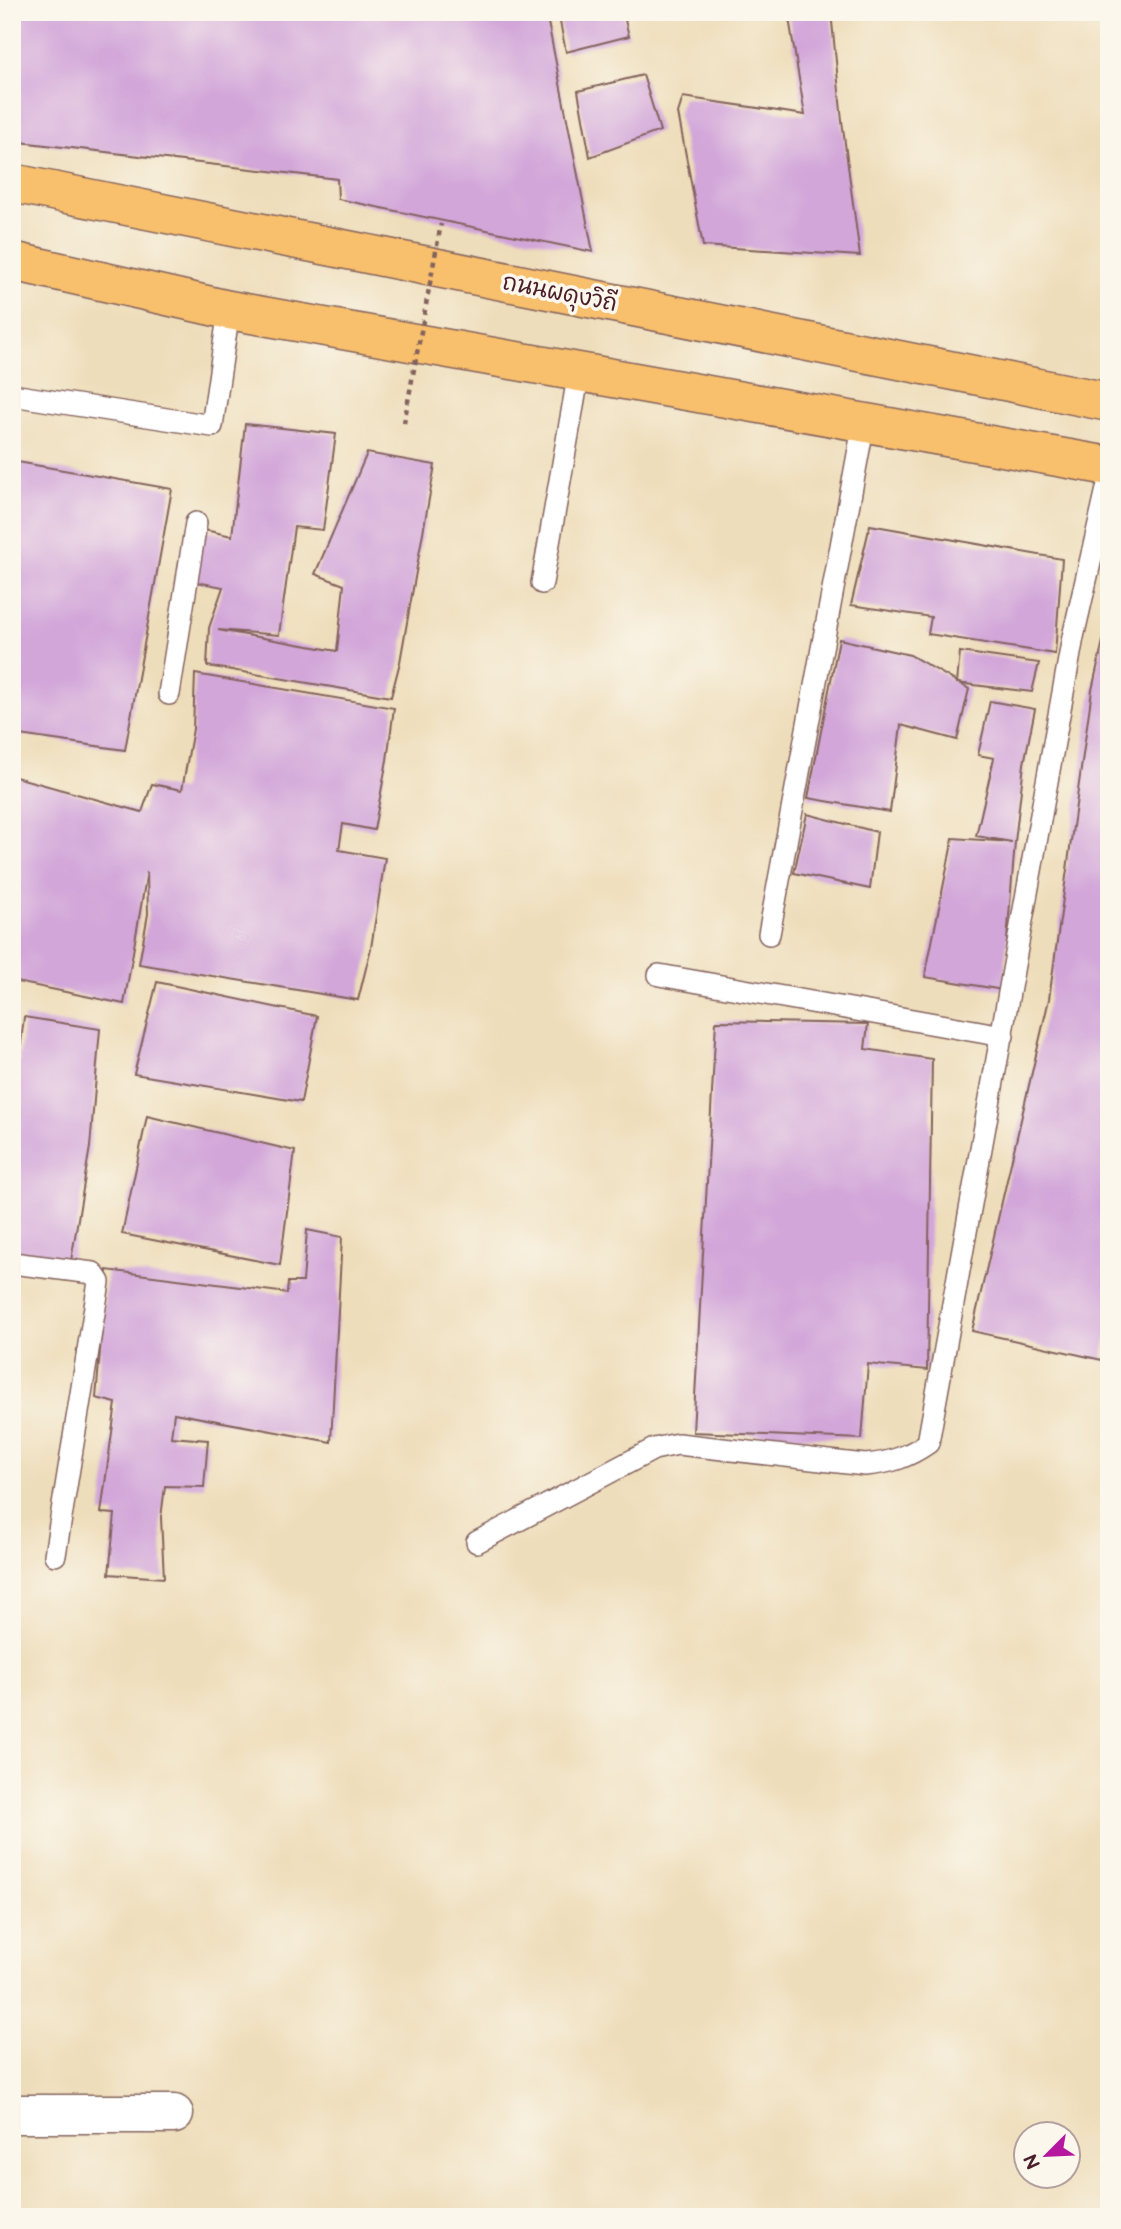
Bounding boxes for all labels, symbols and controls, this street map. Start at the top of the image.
street label: ถนนผดุงวิถี [500,266,620,321]
north arrow [1012,2120,1082,2190]
text: N [1019,2150,1046,2173]

